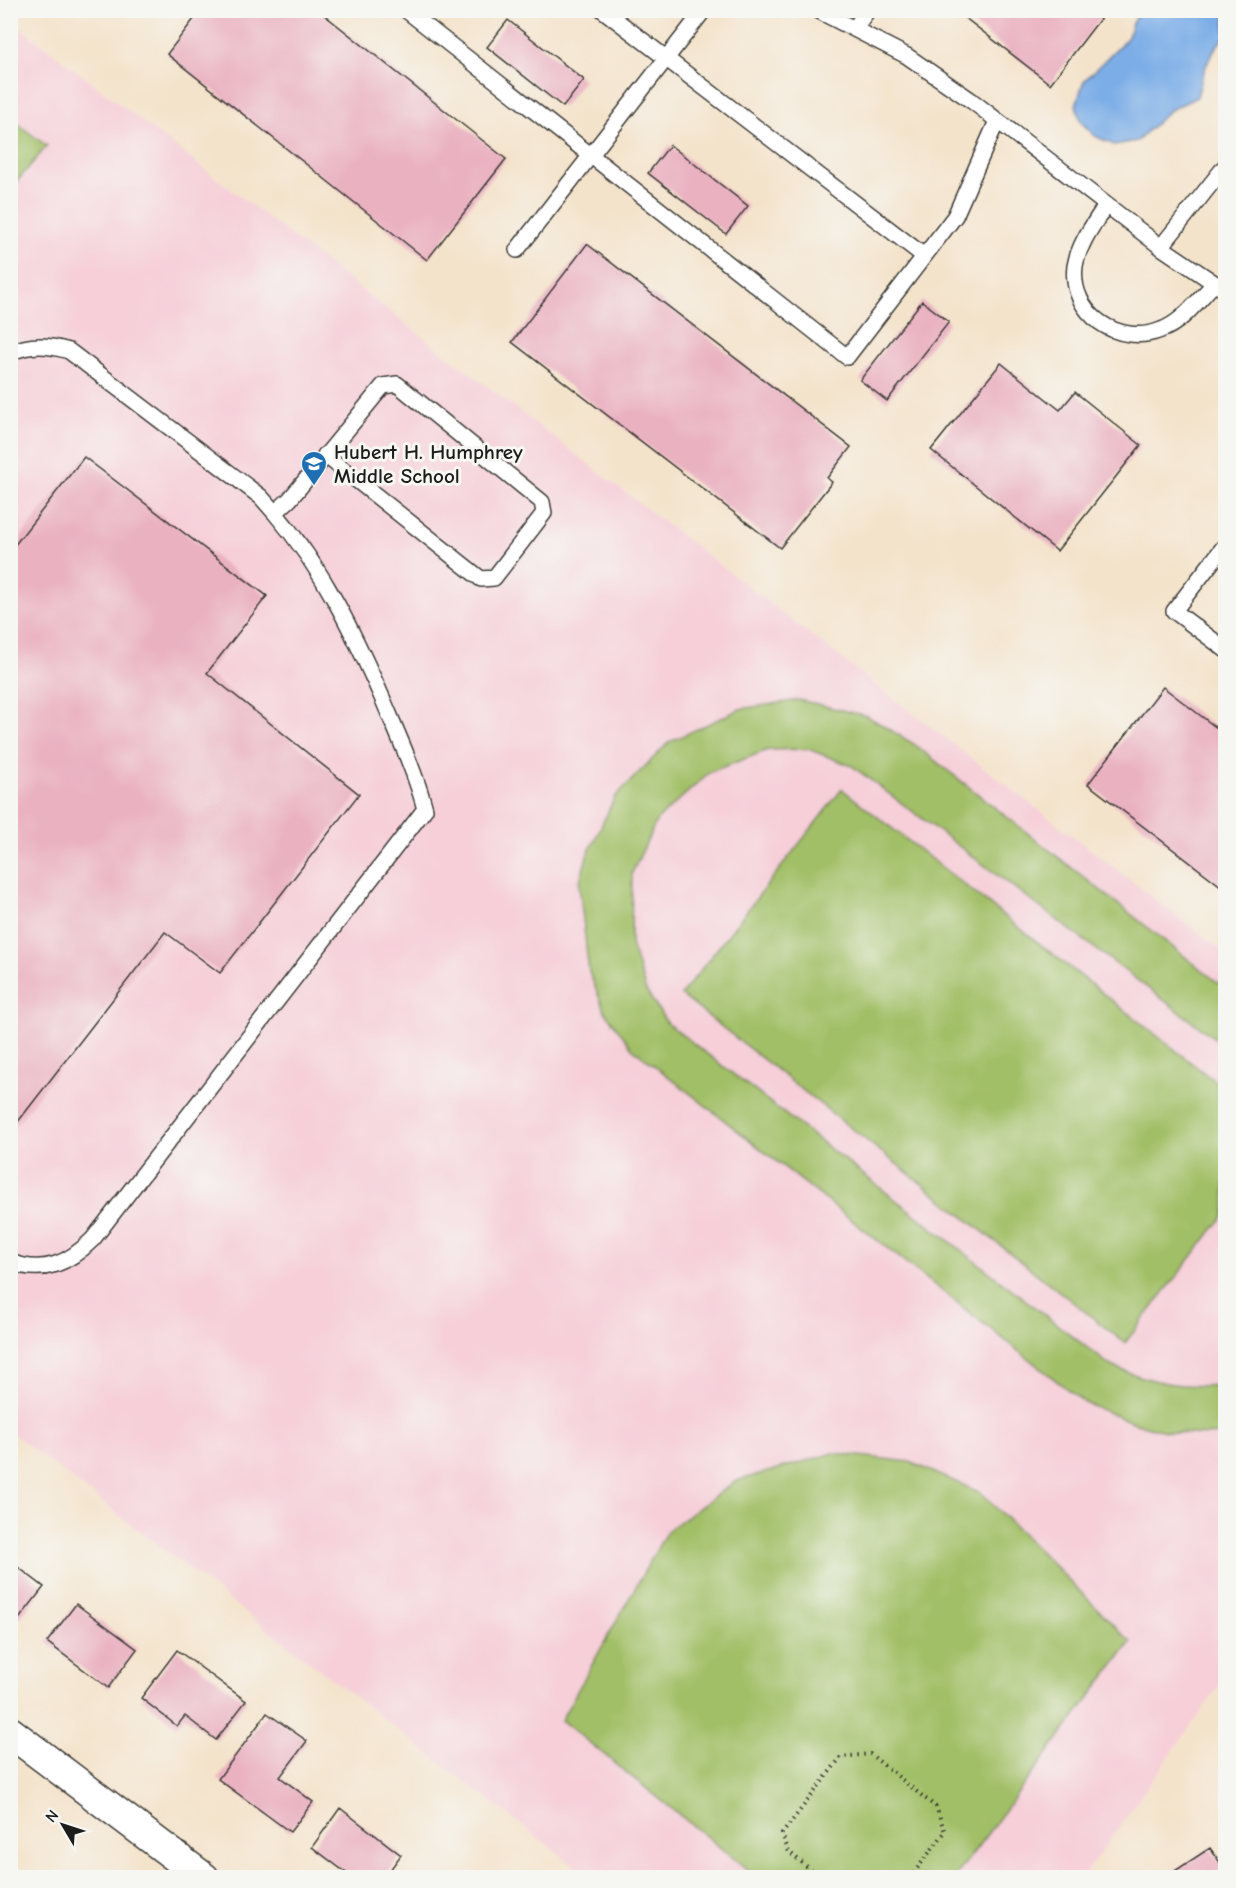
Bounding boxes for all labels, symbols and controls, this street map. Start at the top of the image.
place label: Hubert H. Humphrey Middle School [334,440,523,488]
school or university icon: Hubert H. Humphrey Middle School [299,449,329,487]
north arrow [33,1795,93,1855]
text: N [42,1806,62,1826]

